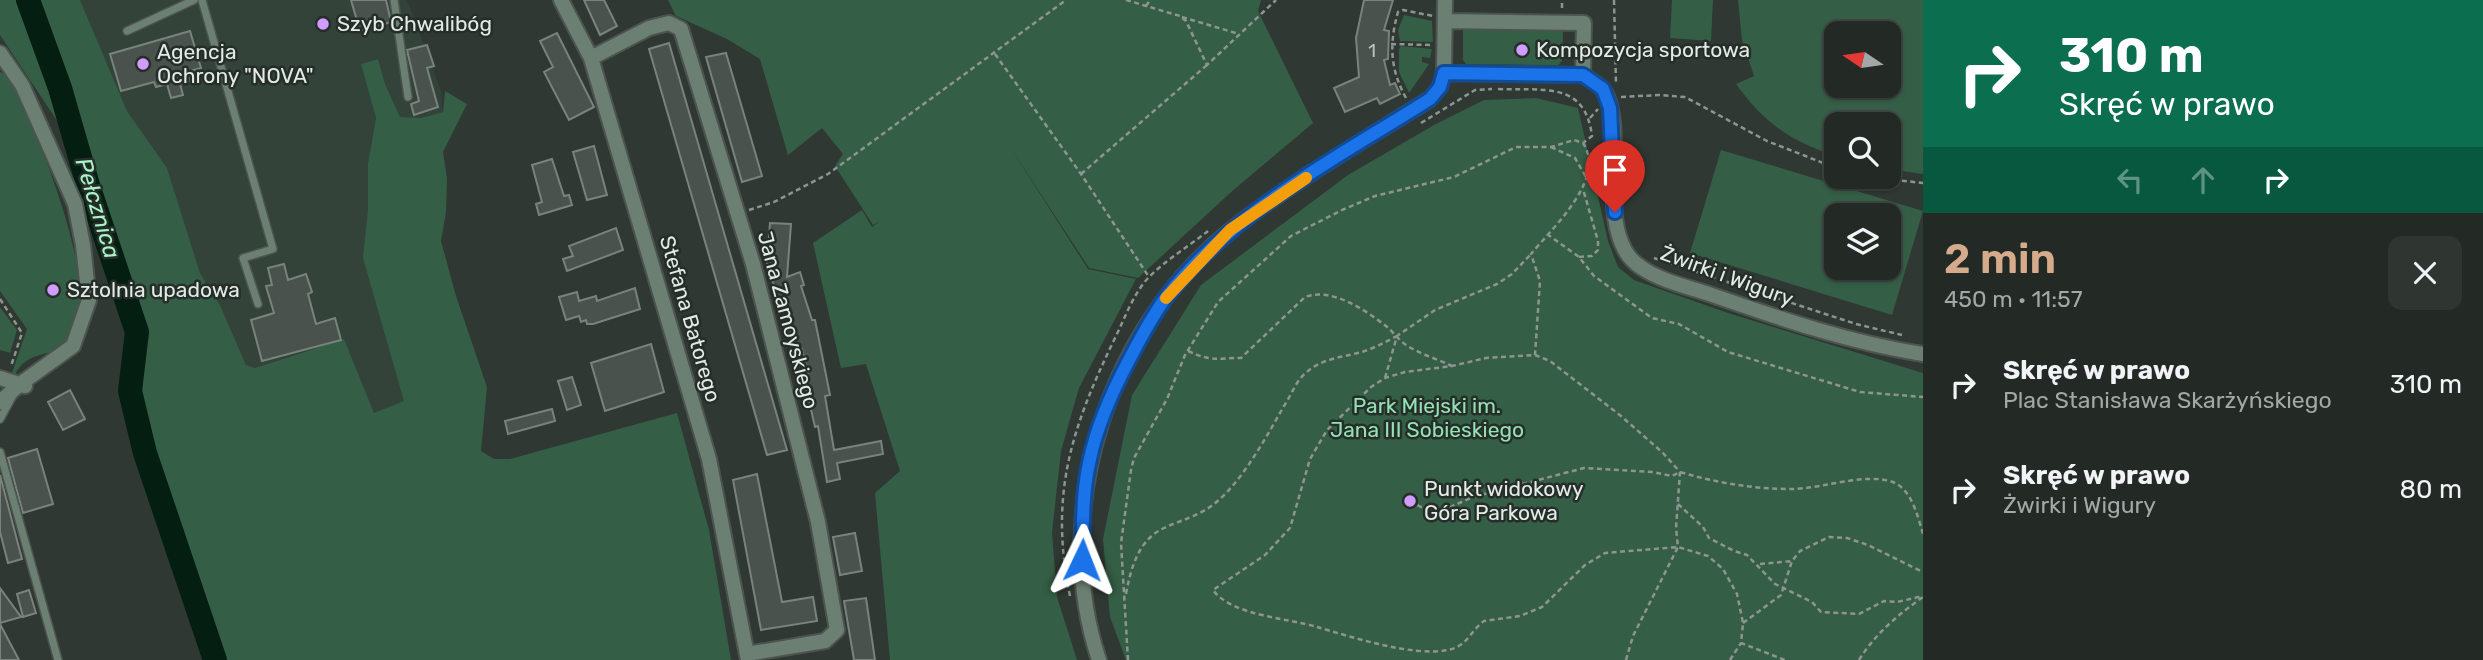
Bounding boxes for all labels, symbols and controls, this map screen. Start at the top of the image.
place label: Szyb Chwalibóg [337,11,492,36]
marker: Szyb Chwalibóg [315,16,331,32]
north arrow [1824,21,1900,98]
map controls [1824,21,1901,280]
text: 310 m [2059,26,2204,84]
icon: right [1944,28,2035,119]
place label: Kompozycja sportowa [1536,37,1750,62]
place label: Agencja Ochrony "NOVA" [157,39,314,88]
house number: 1 [1368,40,1376,62]
marker: Kompozycja sportowa [1514,42,1530,58]
marker: Agencja Ochrony "NOVA" [135,56,151,72]
text: Skręć w prawo [2059,85,2275,123]
button: search [1824,112,1901,189]
pin [1585,140,1645,212]
icon: arrive [1596,151,1634,189]
water label: Pełcznica [69,154,127,262]
icon: left [2111,161,2149,199]
icon: ahead [2184,161,2222,199]
icon: right [2257,161,2295,199]
button: layers [1824,203,1901,280]
street label: Jana Zamoyskiego [753,228,824,412]
street label: Stefana Batorego [655,233,726,405]
text: 2 min [1944,234,2056,284]
button: close [2388,236,2462,310]
street label: Żwirki i Wigury [1657,240,1797,311]
place label: Sztolnia upadowa [67,277,240,302]
marker: Sztolnia upadowa [45,282,61,298]
text: 450 m · 11:57 [1944,285,2083,313]
text: Skręć w prawo [2003,355,2190,386]
icon: right [1944,366,1982,404]
text: 310 m [2390,369,2462,400]
text: Plac Stanisława Skarżyńskiego [2003,386,2332,414]
park label: Park Miejski im. Jana III Sobieskiego [1330,393,1524,442]
text: Skręć w prawo [2003,460,2190,491]
icon: right [1944,471,1982,509]
text: 80 m [2399,474,2462,505]
place label: Punkt widokowy Góra Parkowa [1424,476,1584,525]
text: Żwirki i Wigury [2003,491,2156,519]
marker: Punkt widokowy Góra Parkowa [1402,493,1418,509]
position arrow [1045,523,1119,597]

